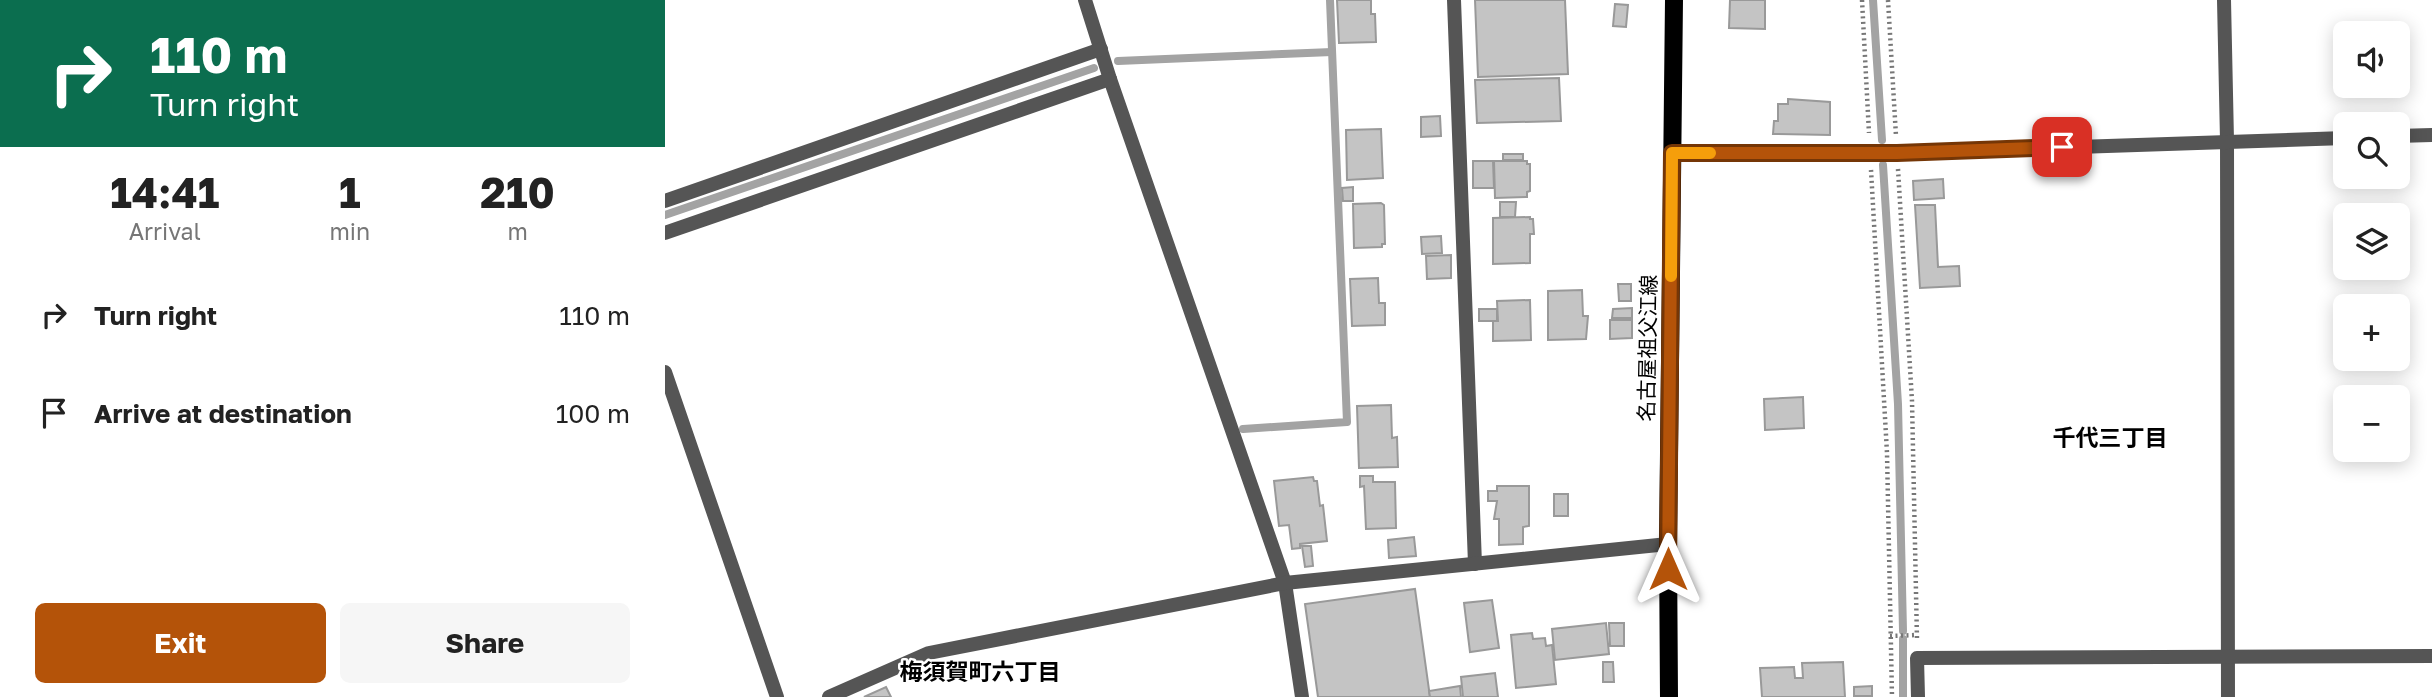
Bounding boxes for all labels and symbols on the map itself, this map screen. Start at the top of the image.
pin [2032,117,2092,177]
street label: 名古屋祖父江線 [1633,274,1661,422]
district label: 千代三丁目 [2053,423,2168,451]
position arrow [1631,532,1705,606]
district label: 梅須賀町六丁目 [900,657,1061,685]

